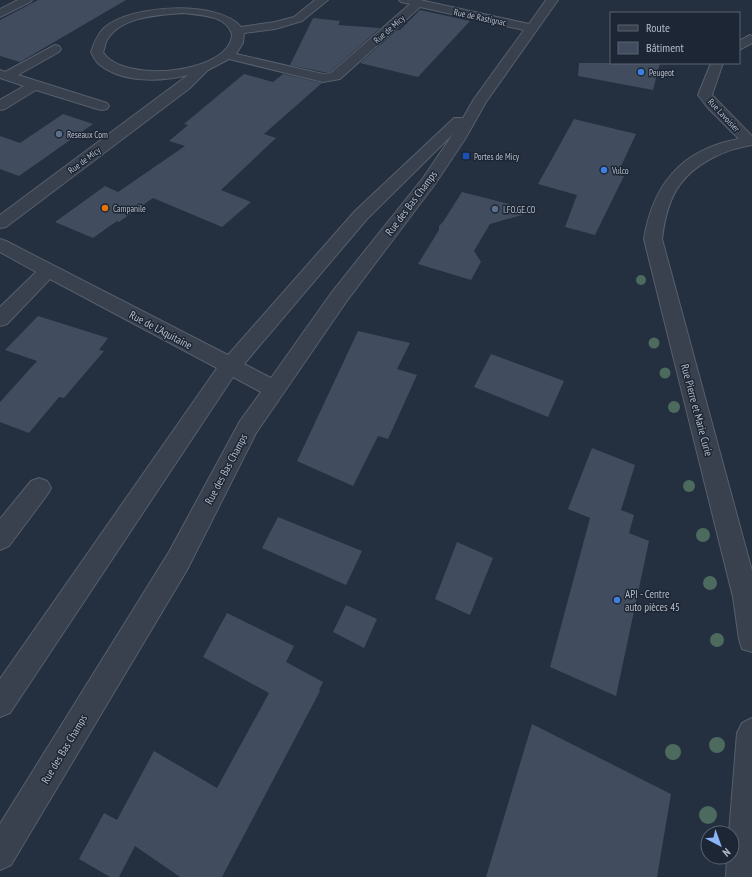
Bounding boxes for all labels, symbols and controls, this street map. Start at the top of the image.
street label: Rue de Rastignac [453,6,508,28]
street label: Rue de Micy [371,12,407,45]
legend [610,12,740,64]
text: Route [646,20,670,35]
text: Bâtiment [646,40,684,55]
marker: Peugeot [636,67,646,77]
place label: Peugeot [649,67,675,78]
street label: Rue Lavoisier [706,96,743,134]
marker: Reseaux Com [54,129,64,139]
place label: Reseaux Com [67,129,108,140]
street label: Rue de Micy [66,144,103,176]
marker: Portes de Micy [461,151,471,161]
place label: Portes de Micy [474,151,520,162]
marker: Vulco [599,165,609,175]
place label: Vulco [611,165,629,176]
street label: Rue des Bas Champs [382,167,440,238]
marker: Campanile [100,203,110,213]
place label: Campanile [113,203,146,214]
marker: I.FO.GE.CO [490,204,500,214]
place label: I.FO.GE.CO [503,204,536,215]
street label: Rue de L'Aquitaine [127,308,195,353]
street label: Rue Pierre et Marie Curie [678,362,716,458]
street label: Rue des Bas Champs [202,431,251,507]
place label: API - Centre auto pièces 45 [625,587,680,614]
marker: API - Centre auto pièces 45 [612,595,622,605]
street label: Rue des Bas Champs [38,712,90,786]
north arrow [700,825,740,865]
text: N [720,845,733,860]

